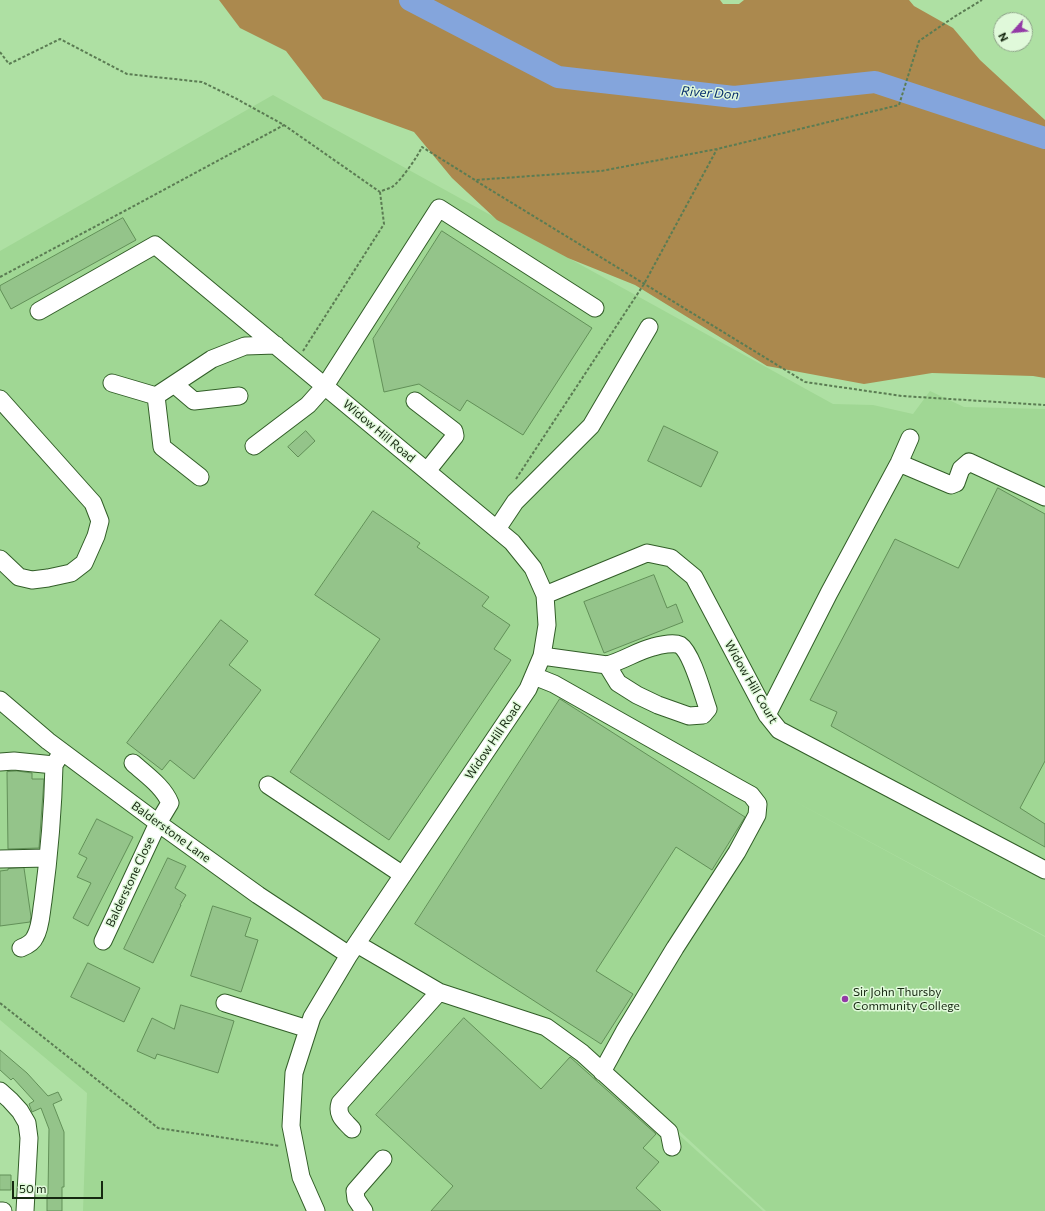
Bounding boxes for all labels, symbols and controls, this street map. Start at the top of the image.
north arrow [993,12,1033,52]
text: N [995,31,1010,44]
water label: River Don [681,83,739,103]
street label: Widow Hill Road [340,397,418,465]
street label: Widow Hill Court [721,638,781,726]
street label: Widow Hill Road [462,700,524,782]
street label: Balderstone Lane [129,798,213,866]
street label: Balderstone Close [103,835,157,929]
place label: Sir John Thursby Community College [853,985,960,1013]
marker: Sir John Thursby Community College [840,994,850,1004]
scale bar [14,1173,105,1199]
text: 50 m [19,1181,47,1195]

